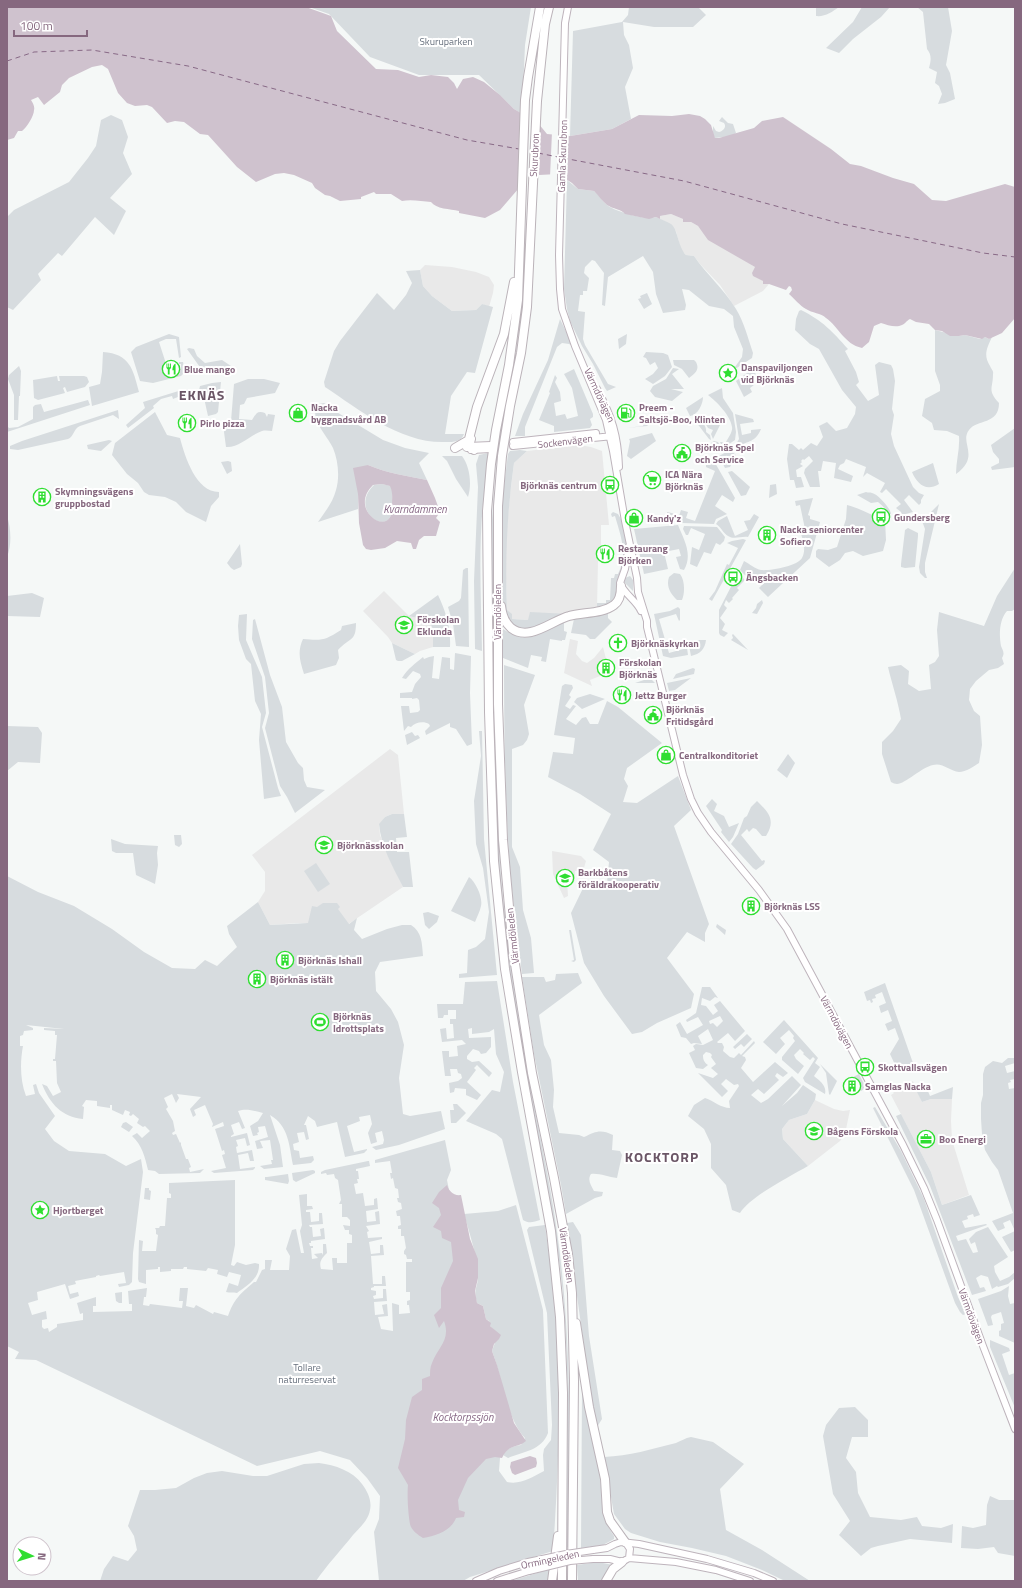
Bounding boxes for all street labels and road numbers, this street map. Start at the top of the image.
street label: Gamla Skurubron [554,119,571,193]
street label: Skurubron [526,133,543,177]
street label: Värmdövägen [580,366,619,425]
street label: Sockenvägen [537,431,593,452]
street label: Värmdöleden [490,584,505,640]
street label: Värmdöleden [502,907,523,965]
street label: Värmdövägen [816,993,857,1051]
street label: Värmdöleden [555,1226,578,1284]
street label: Värmdövägen [955,1286,989,1346]
street label: Ormingeleden [520,1546,581,1573]

